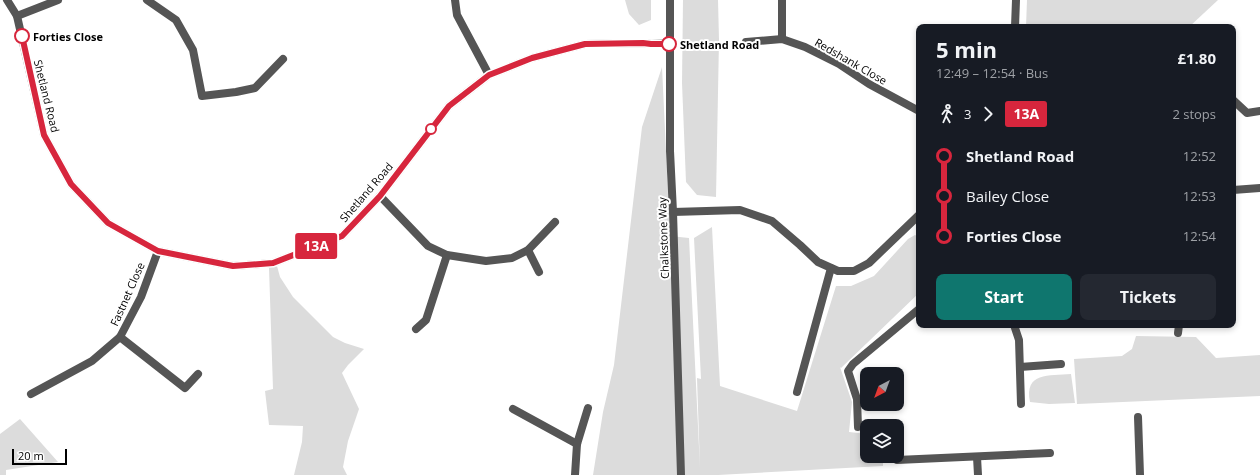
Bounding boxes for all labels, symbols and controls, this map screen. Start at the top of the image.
marker: Forties Close [14,28,30,44]
place label: Forties Close [33,29,103,44]
street label: Redshank Close [812,34,890,88]
text: 5 min [936,34,997,64]
marker: Shetland Road [661,36,677,52]
place label: Shetland Road [680,37,759,52]
text: £1.80 [1177,48,1216,68]
street label: Shetland Road [31,58,63,134]
text: 12:49 – 12:54 · Bus [936,64,1048,82]
icon: walk [936,103,958,125]
icon: forward [977,103,999,125]
text: 13A [1013,104,1039,123]
text: 3 [964,105,971,123]
text: 2 stops [1172,105,1216,123]
unlabelled marker [425,123,437,135]
text: Shetland Road [966,146,1074,166]
text: 12:52 [1183,147,1216,165]
street label: Shetland Road [336,159,396,225]
text: Bailey Close [966,186,1049,206]
text: 12:53 [1183,187,1216,205]
street label: Chalkstone Way [654,196,672,279]
text: Forties Close [966,226,1061,246]
text: 12:54 [1183,227,1216,245]
line badge: 13A [293,233,339,259]
text: 13A [303,236,329,255]
street label: Fastnet Close [106,260,148,328]
button: Start [936,274,1072,320]
button: Tickets [1080,274,1216,320]
north arrow [860,367,904,411]
map controls [860,367,904,463]
button: layers [860,419,904,463]
scale bar [12,447,67,466]
text: 20 m [18,448,44,463]

